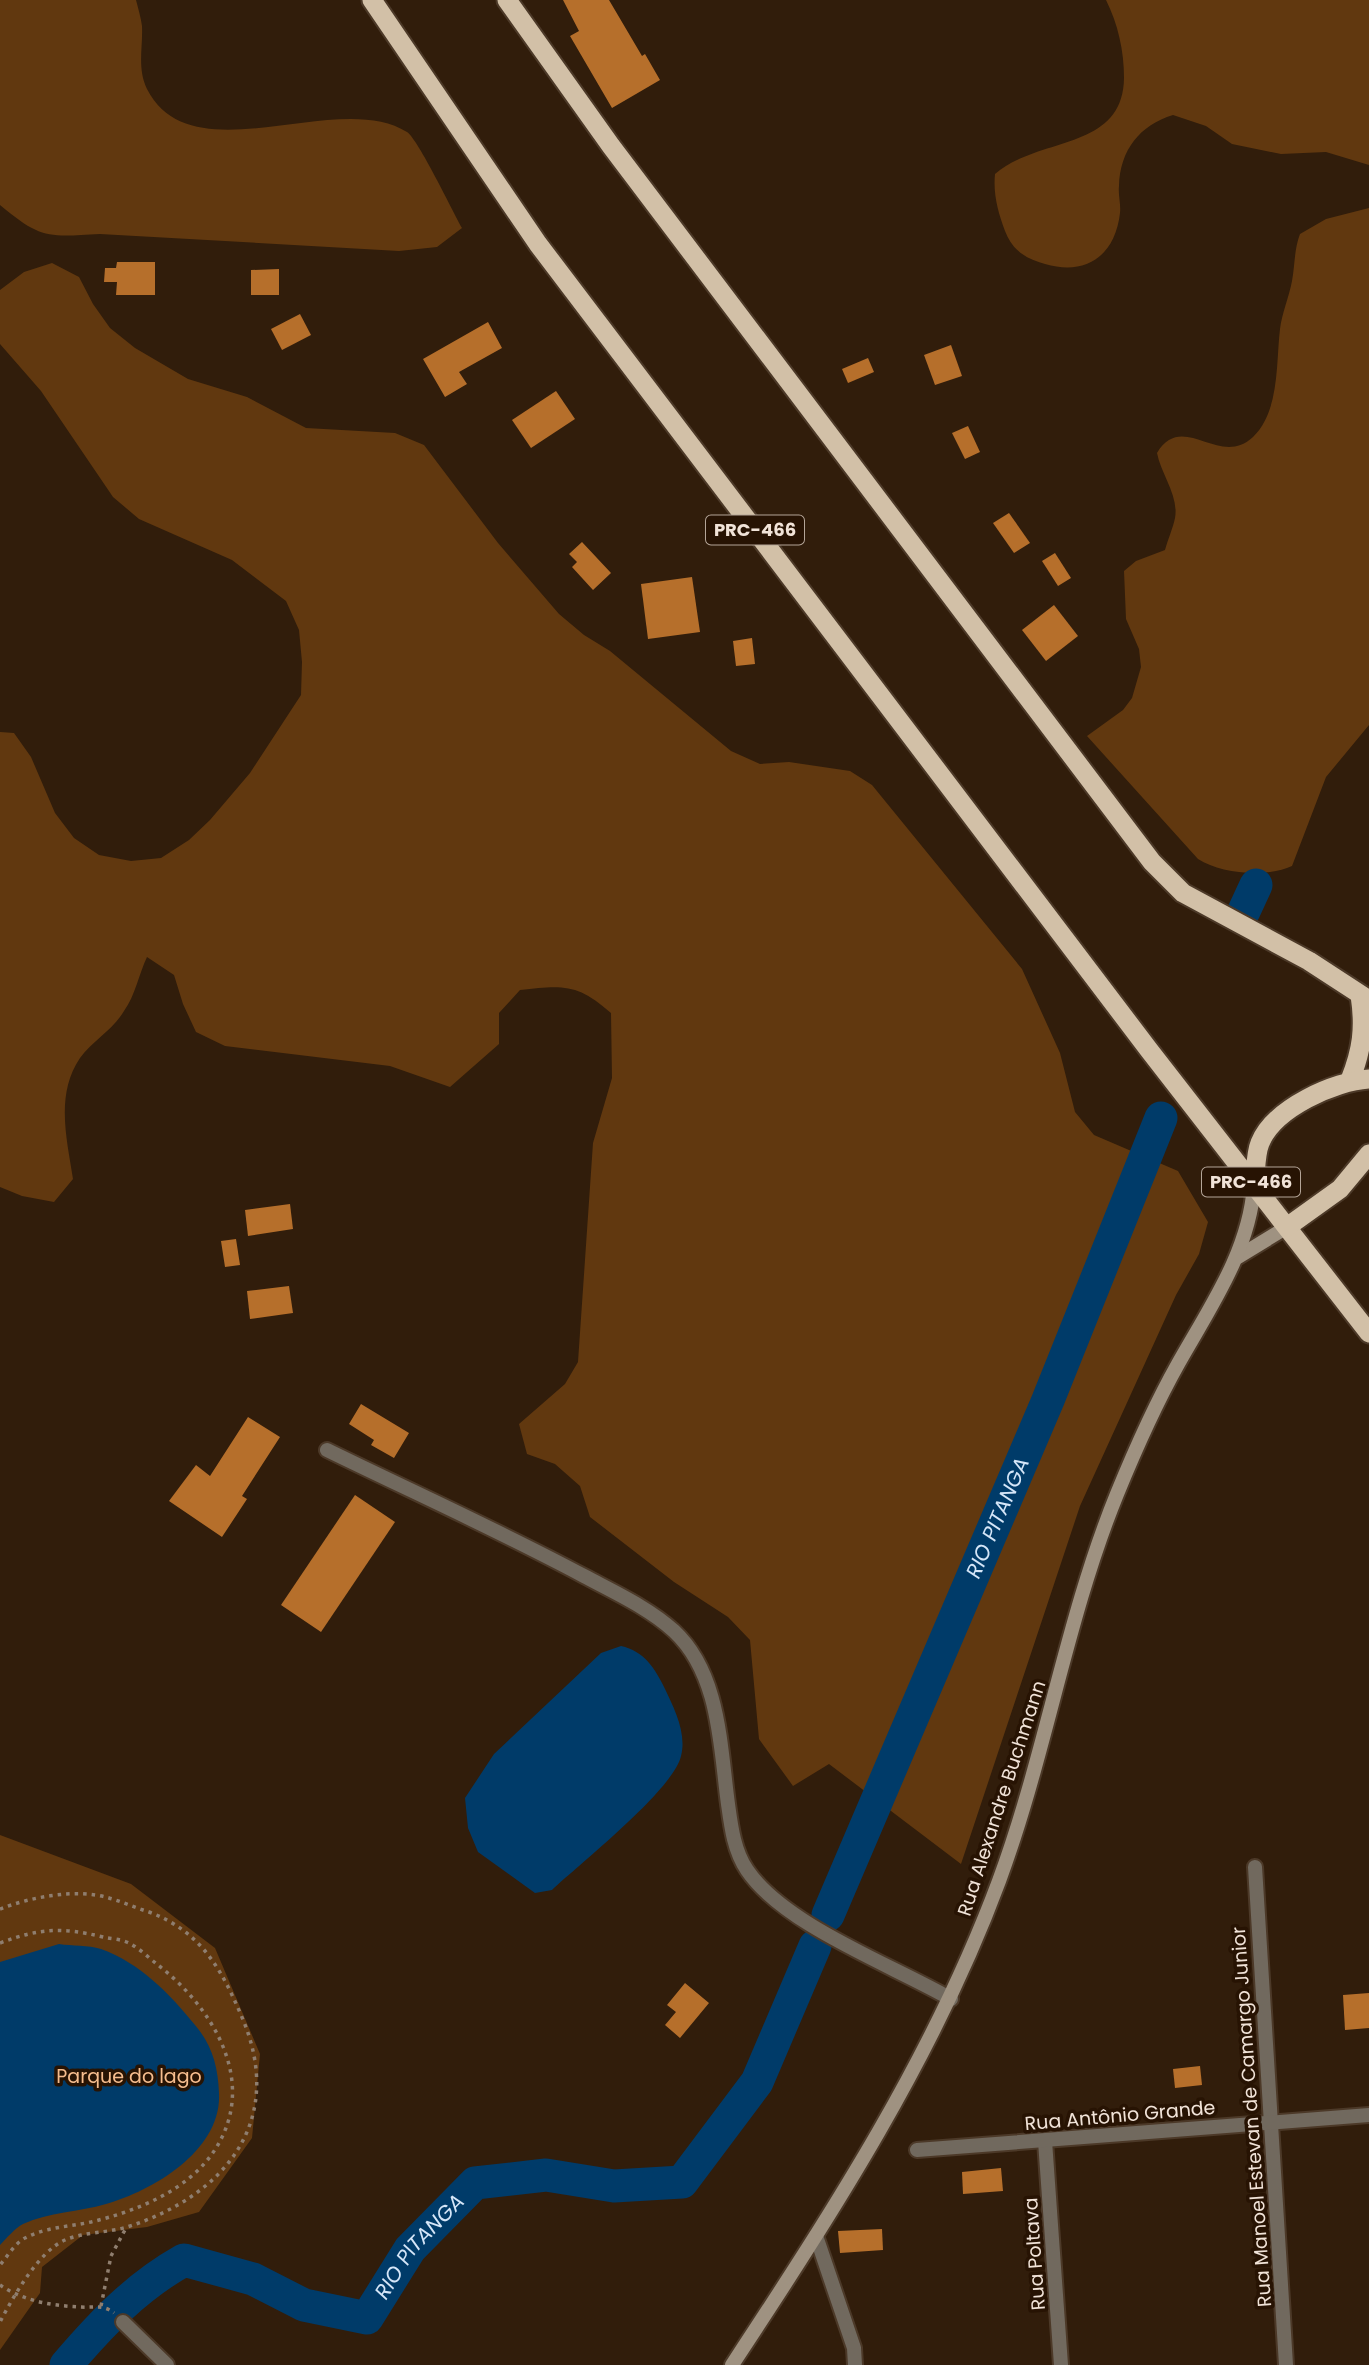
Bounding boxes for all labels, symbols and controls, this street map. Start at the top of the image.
road number: PRC-466 [706,516,804,544]
road number: PRC-466 [1202,1168,1300,1196]
water label: RIO PITANGA [959,1453,1036,1582]
street label: Rua Alexandre Buchmann [951,1677,1052,1919]
street label: Rua Manoel Estevan de Camargo Junior [1225,1926,1278,2308]
park label: Parque do lago [56,2063,202,2090]
street label: Rua Antônio Grande [1024,2094,1216,2137]
water label: RIO PITANGA [367,2187,471,2305]
street label: Rua Poltava [1017,2197,1052,2311]

